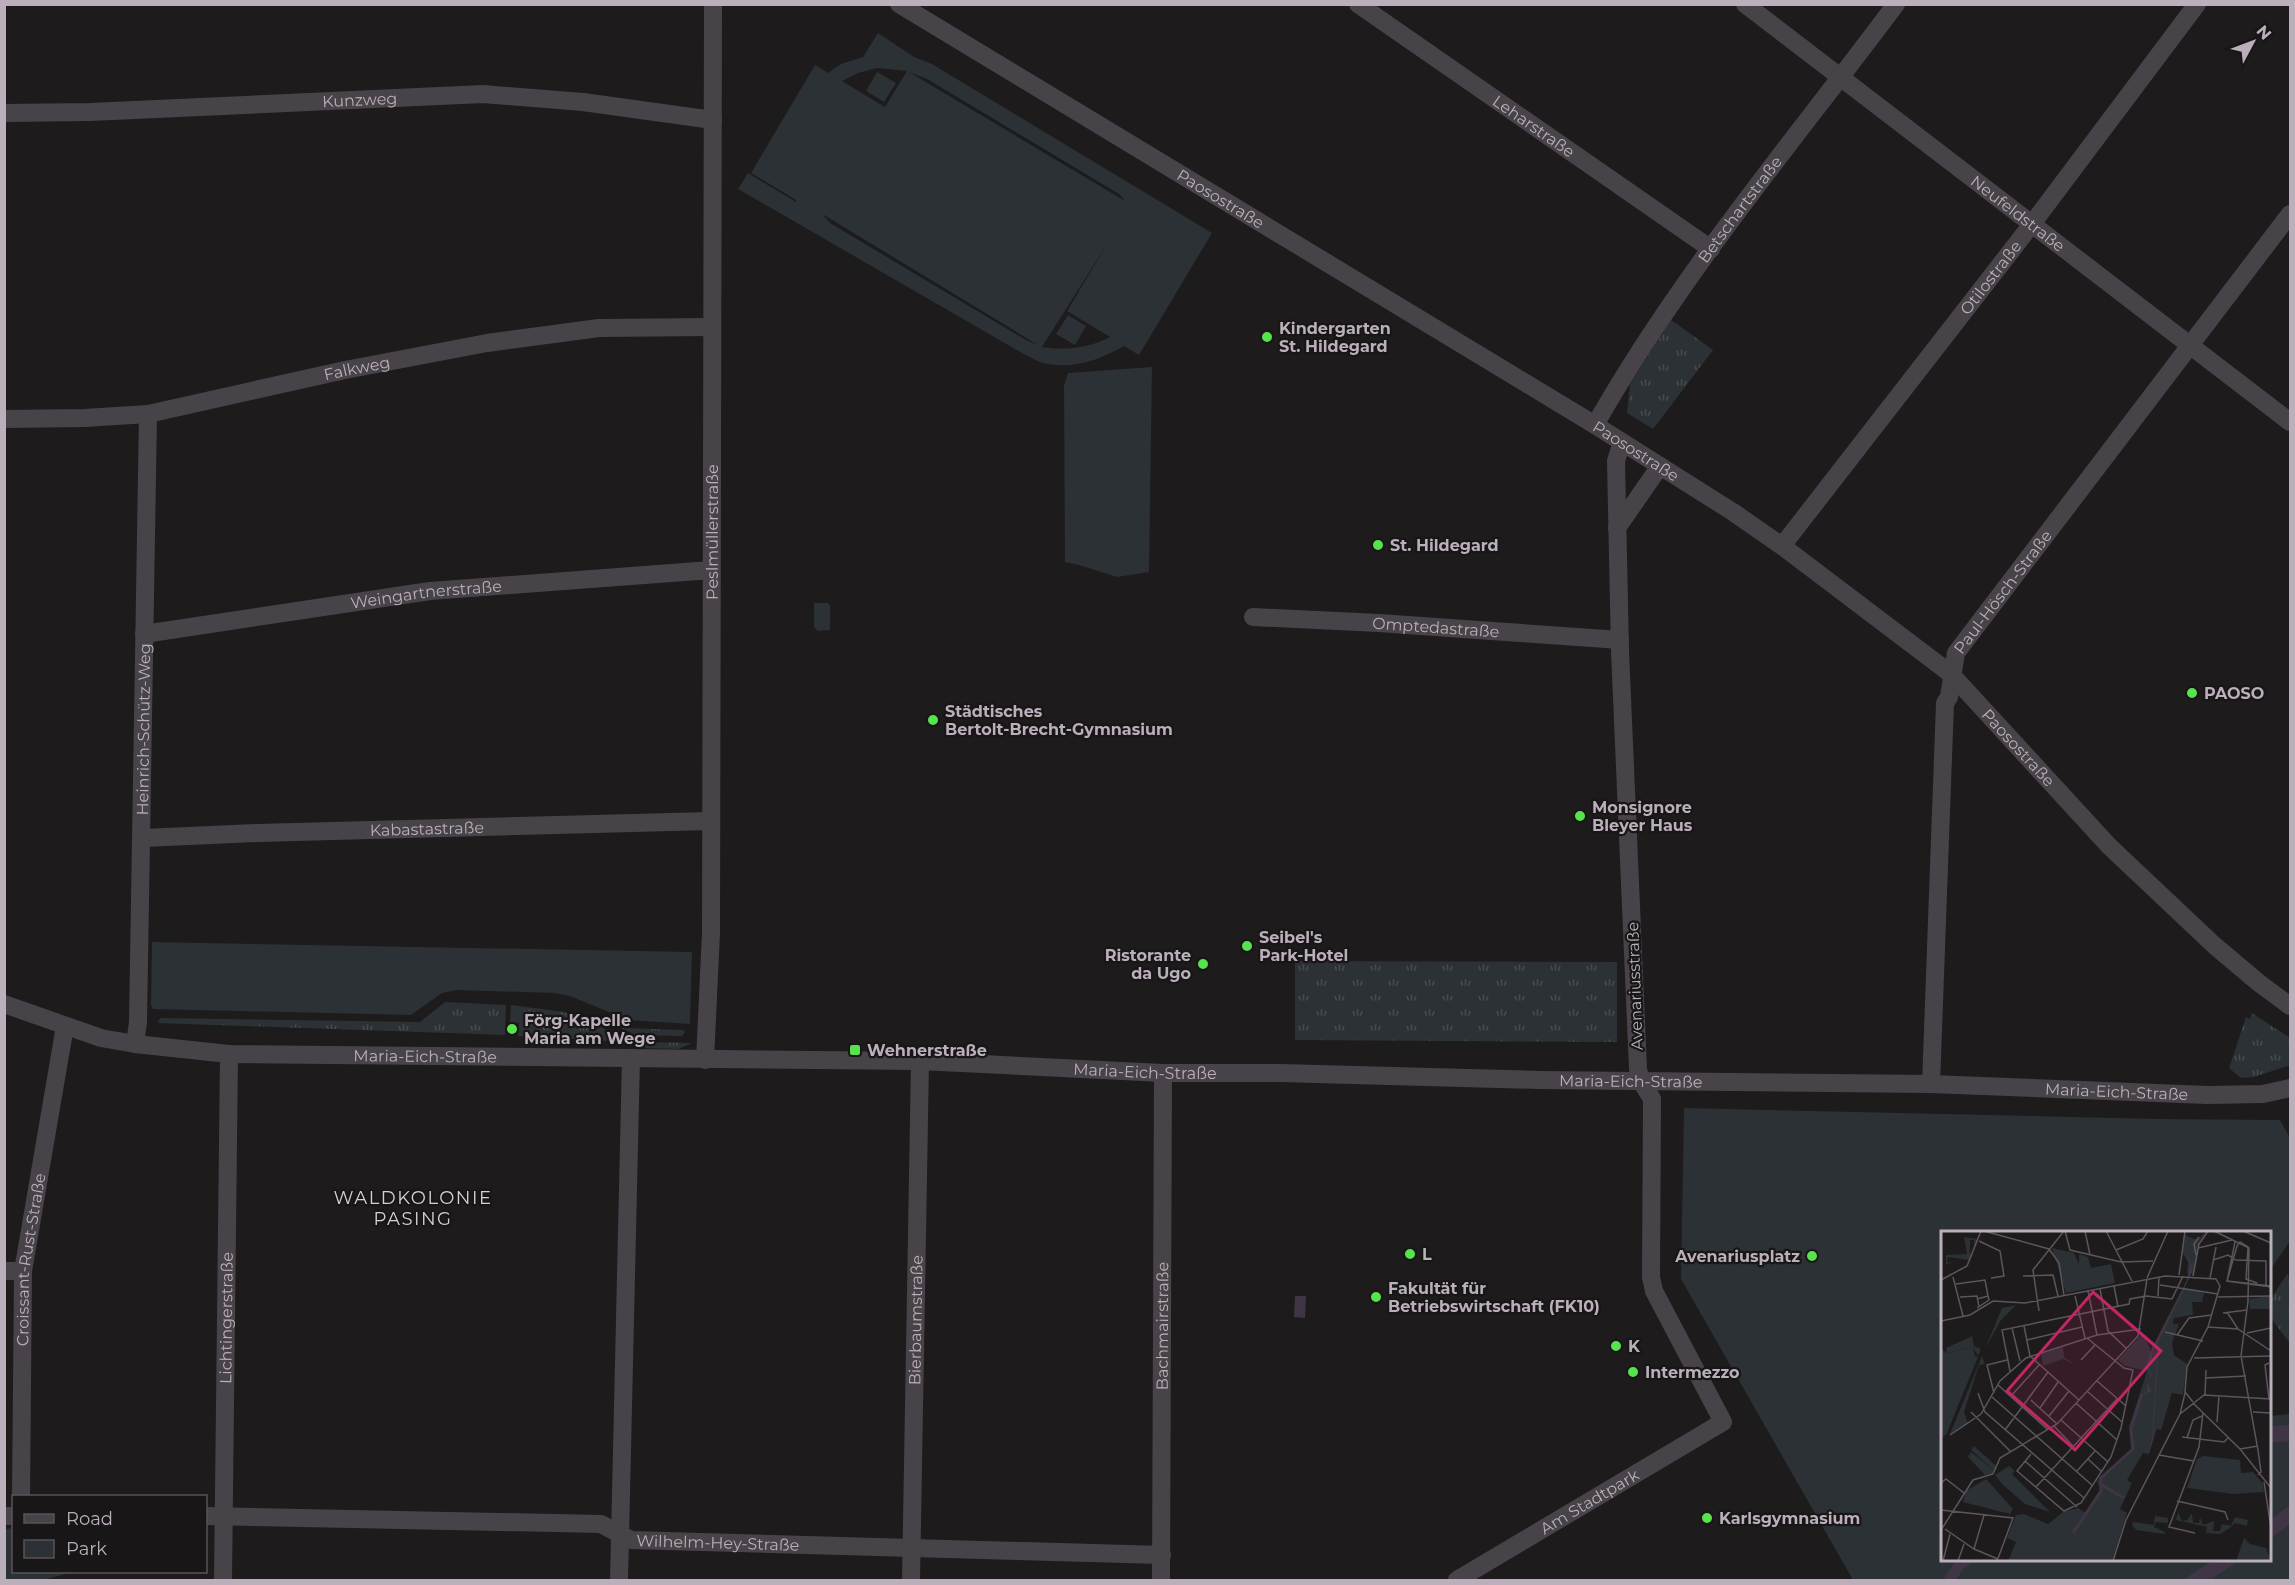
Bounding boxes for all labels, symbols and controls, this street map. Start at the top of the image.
north arrow [2223,12,2283,72]
text: N [2253,21,2275,44]
street label: Kunzweg [322,88,398,111]
street label: Leharstraße [1489,91,1578,161]
street label: Betschartstraße [1694,152,1786,266]
street label: Paosostraße [1174,165,1268,232]
street label: Neufeldstraße [1967,171,2069,255]
street label: Otilostraße [1956,237,2025,318]
place label: Kindergarten St. Hildegard [1279,319,1391,356]
marker: Kindergarten St. Hildegard [1260,330,1274,344]
street label: Falkweg [322,352,392,384]
street label: Paosostraße [1589,417,1683,485]
street label: Peslmüllerstraße [702,464,722,600]
street label: Paul-Hösch-Straße [1950,526,2056,657]
place label: St. Hildegard [1390,536,1499,555]
marker: St. Hildegard [1371,538,1385,552]
street label: Weingartnerstraße [349,576,502,612]
street label: Omptedastraße [1372,613,1500,641]
street label: Heinrich-Schütz-Weg [132,643,154,815]
place label: PAOSO [2204,684,2264,703]
marker: PAOSO [2185,686,2199,700]
place label: Städtisches Bertolt-Brecht-Gymnasium [945,702,1173,739]
street label: Paosostraße [1978,705,2059,790]
marker: Städtisches Bertolt-Brecht-Gymnasium [926,713,940,727]
place label: Monsignore Bleyer Haus [1592,798,1693,835]
marker: Monsignore Bleyer Haus [1573,809,1587,823]
street label: Kabastastraße [369,818,484,840]
street label: Avenariusstraße [1623,921,1647,1051]
place label: Seibel's Park-Hotel [1259,928,1348,965]
marker: Seibel's Park-Hotel [1240,939,1254,953]
place label: Ristorante da Ugo [1105,946,1191,983]
marker: Ristorante da Ugo [1196,957,1210,971]
place label: Förg-Kapelle Maria am Wege [524,1011,656,1048]
marker: Förg-Kapelle Maria am Wege [505,1022,519,1036]
place label: Wehnerstraße [867,1041,987,1060]
marker: Wehnerstraße [848,1043,862,1057]
street label: Maria-Eich-Straße [353,1046,497,1066]
street label: Maria-Eich-Straße [1073,1059,1217,1083]
street label: Maria-Eich-Straße [1559,1071,1703,1091]
street label: Maria-Eich-Straße [2045,1079,2189,1104]
street label: Croissant-Rust-Straße [13,1172,49,1346]
district label: WALDKOLONIE PASING [334,1187,492,1230]
inset map [1941,1231,2271,1561]
place label: L [1422,1245,1432,1264]
marker: L [1403,1247,1417,1261]
place label: Avenariusplatz [1674,1247,1800,1266]
marker: Avenariusplatz [1805,1249,1819,1263]
street label: Lichtingerstraße [216,1252,236,1384]
street label: Bierbaumstraße [905,1255,926,1385]
street label: Bachmairstraße [1152,1262,1172,1390]
place label: Fakultät für Betriebswirtschaft (FK10) [1388,1279,1600,1316]
marker: Fakultät für Betriebswirtschaft (FK10) [1369,1290,1383,1304]
place label: K [1628,1337,1641,1356]
marker: K [1609,1339,1623,1353]
place label: Intermezzo [1645,1363,1740,1382]
marker: Intermezzo [1626,1365,1640,1379]
street label: Am Stadtpark [1537,1464,1643,1538]
legend [12,1495,207,1573]
text: Road [66,1508,113,1530]
place label: Karlsgymnasium [1719,1509,1860,1528]
marker: Karlsgymnasium [1700,1511,1714,1525]
street label: Wilhelm-Hey-Straße [636,1531,800,1554]
text: Park [66,1538,107,1560]

